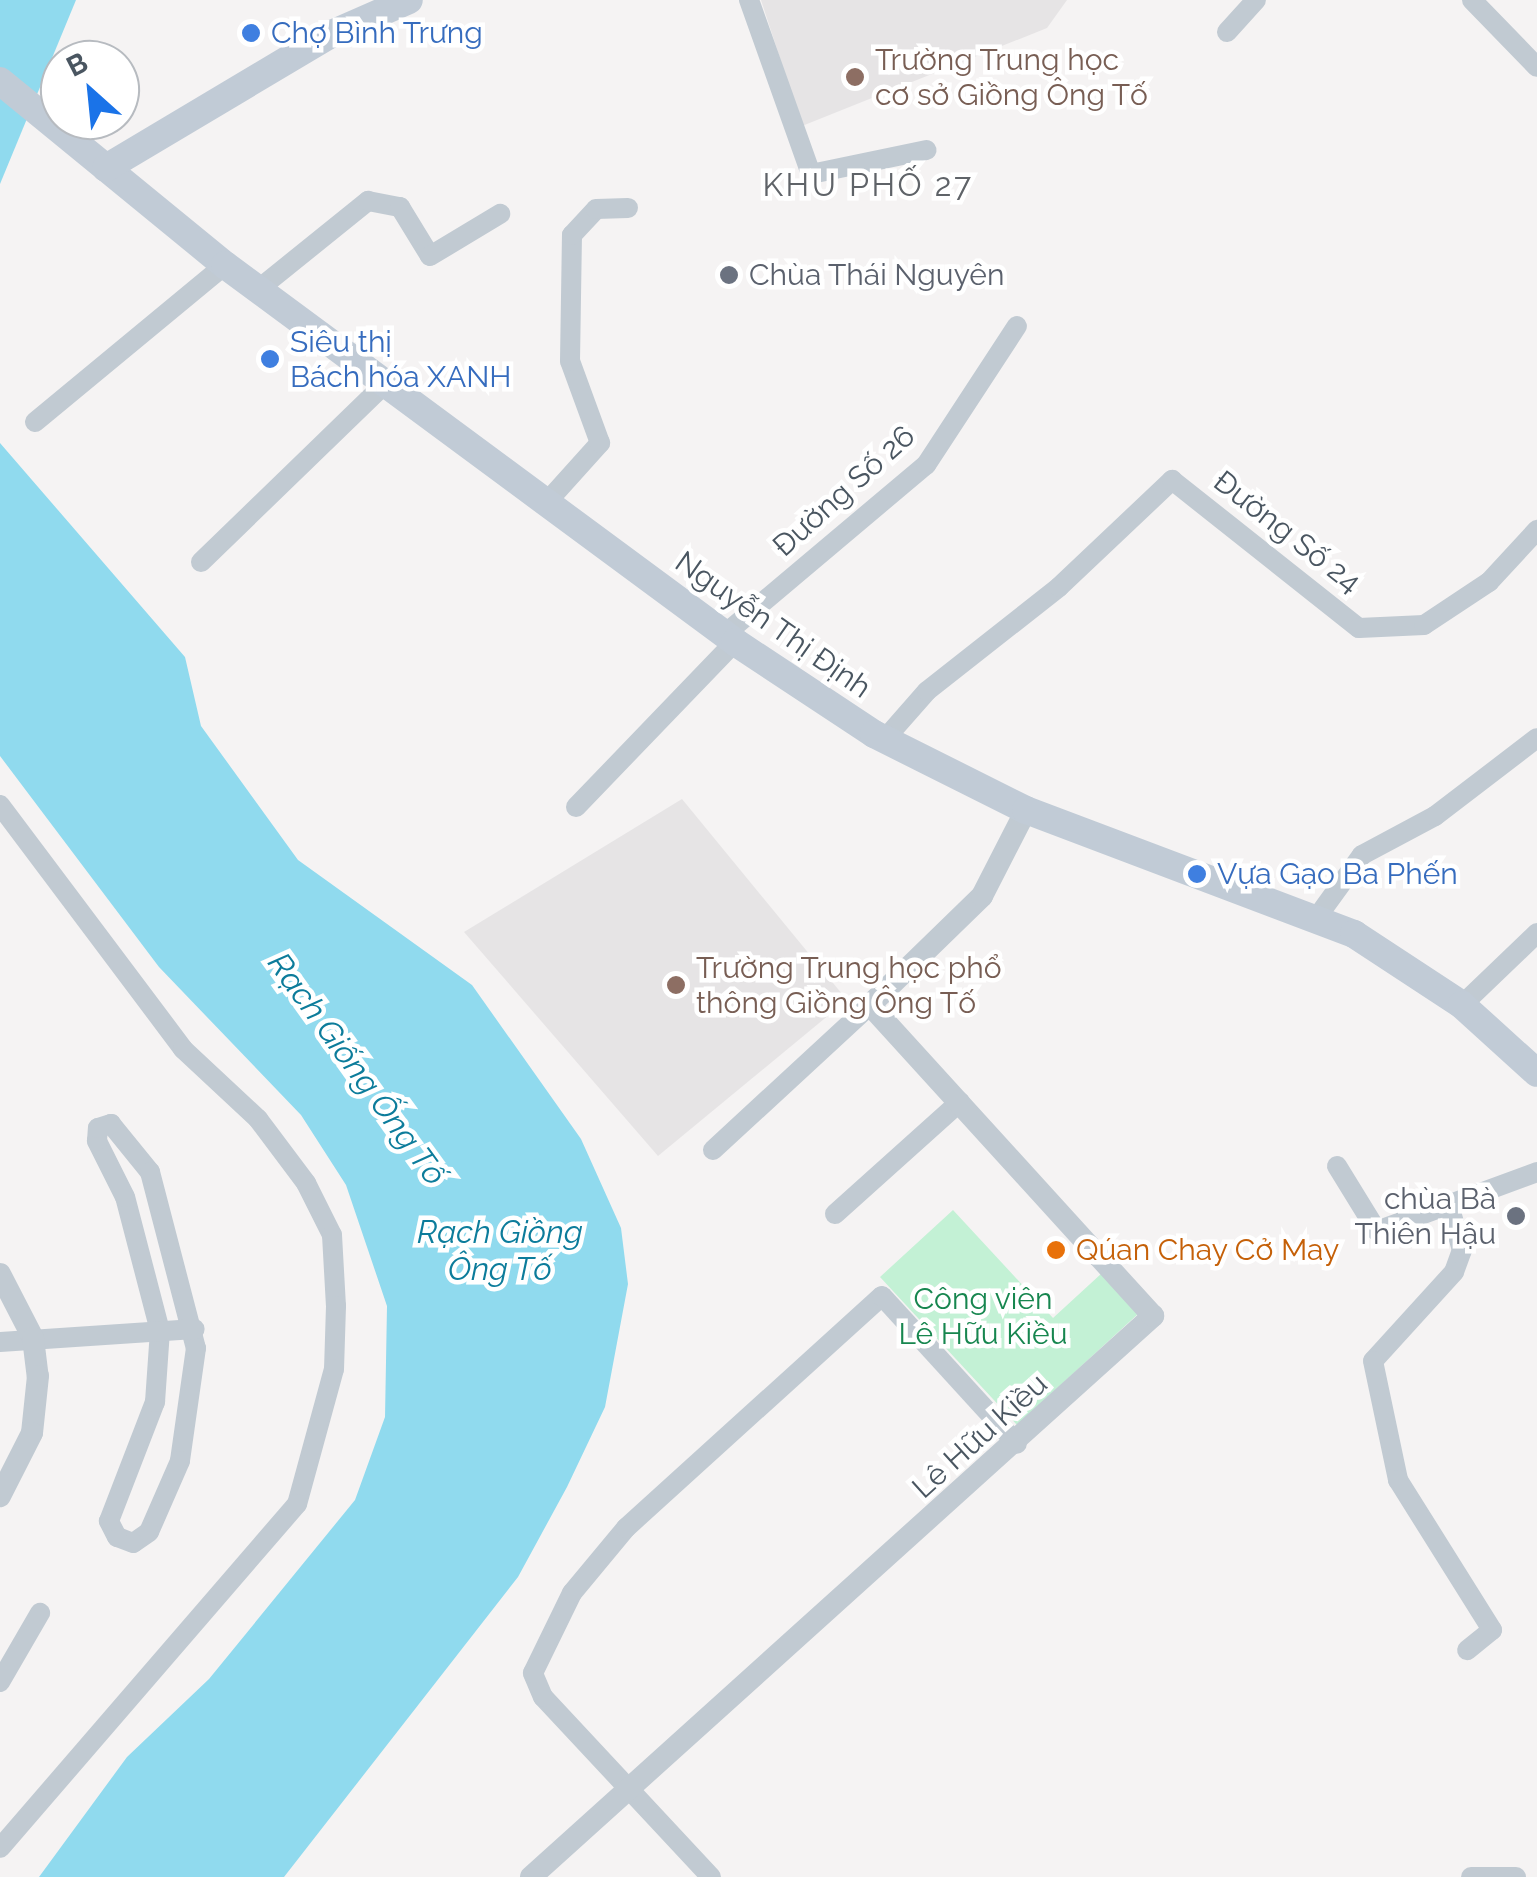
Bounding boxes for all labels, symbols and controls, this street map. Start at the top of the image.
place label: Chợ Bình Trưng [271,15,484,51]
marker: Chợ Bình Trưng [240,22,262,44]
north arrow [40,40,140,140]
place label: Trường Trung học cơ sở Giồng Ông Tố [875,42,1149,112]
text: B [61,46,93,84]
marker: Trường Trung học cơ sở Giồng Ông Tố [844,66,866,88]
district label: KHU PHỐ 27 [762,166,974,204]
place label: Chùa Thái Nguyên [749,257,1005,293]
marker: Chùa Thái Nguyên [718,264,740,286]
place label: Siêu thị Bách hóa XANH [290,324,512,394]
marker: Siêu thị Bách hóa XANH [259,348,281,370]
street label: Đường Số 26 [766,418,922,564]
street label: Đường Số 24 [1206,463,1368,601]
street label: Nguyễn Thị Định [668,544,878,706]
place label: Vựa Gạo Ba Phến [1217,856,1458,892]
marker: Vựa Gạo Ba Phến [1186,863,1208,885]
water label: Rạch Giống Ống Tố [260,945,454,1193]
place label: Trường Trung học phổ thông Giồng Ông Tố [696,950,1002,1020]
marker: Trường Trung học phổ thông Giồng Ông Tố [665,974,687,996]
place label: chùa Bà Thiên Hậu [1355,1181,1496,1252]
marker: chùa Bà Thiên Hậu [1505,1205,1527,1227]
water label: Rạch Giồng Ông Tố [417,1214,583,1289]
place label: Qúan Chay Cở May [1076,1232,1340,1268]
marker: Qúan Chay Cở May [1045,1239,1067,1261]
park label: Công viên Lê Hữu Kiều [898,1281,1068,1352]
street label: Lê Hữu Kiều [905,1366,1055,1506]

